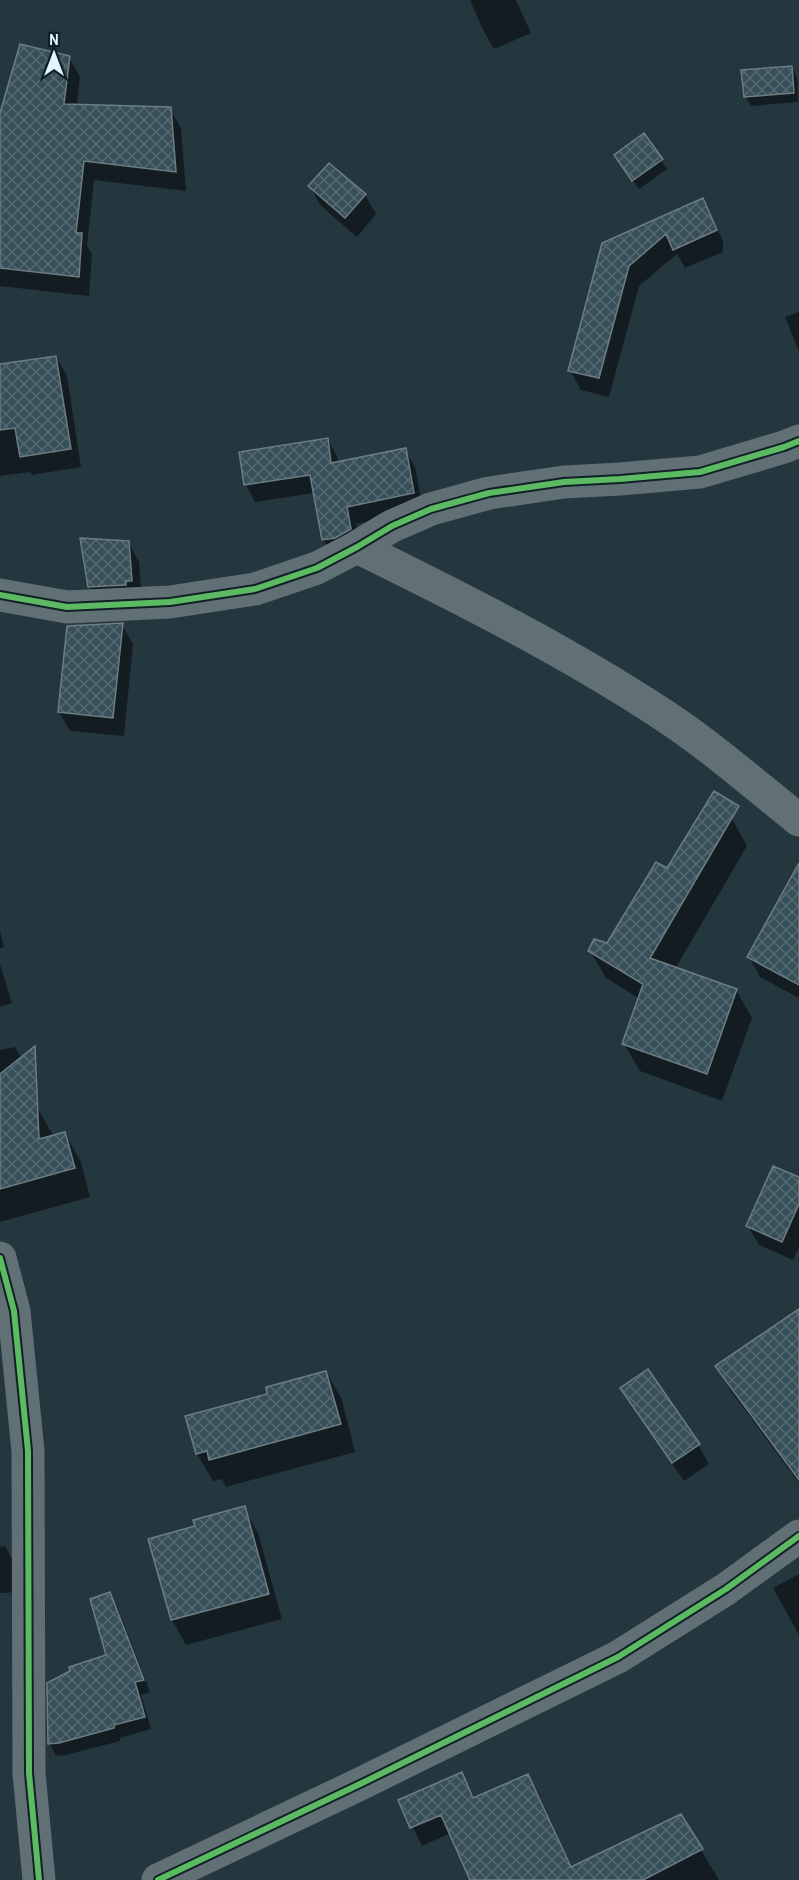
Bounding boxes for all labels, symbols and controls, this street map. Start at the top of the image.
north arrow [24,24,84,84]
text: N [49,28,59,50]

